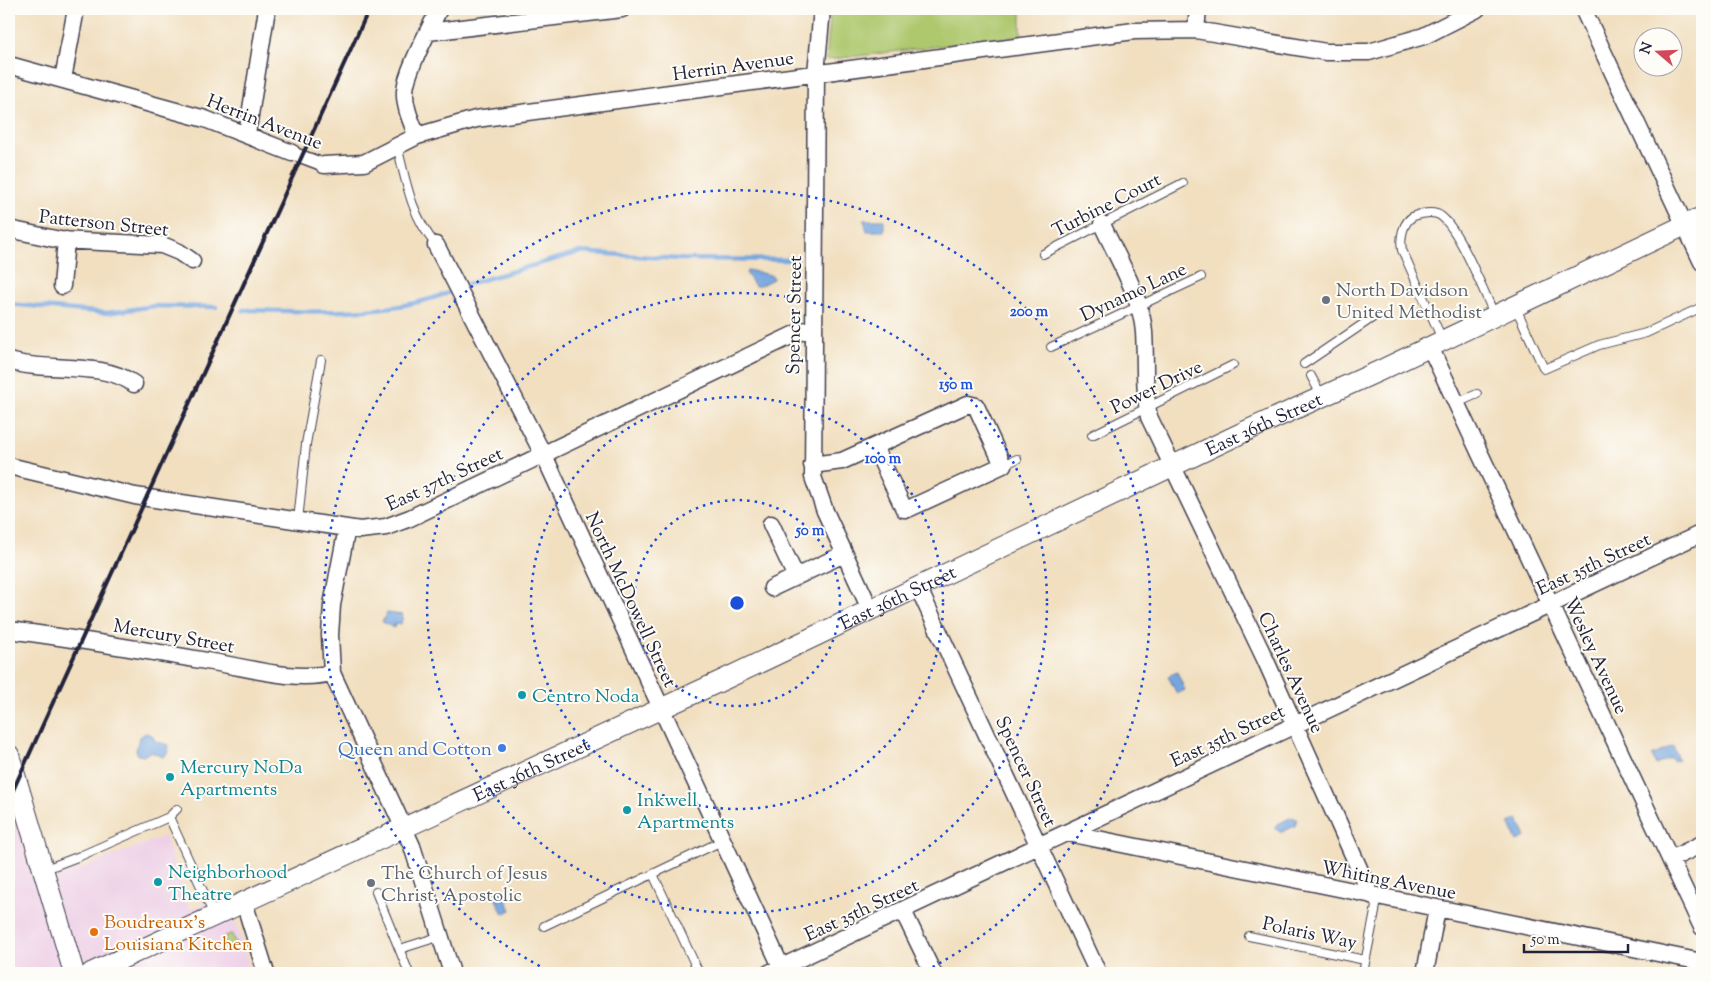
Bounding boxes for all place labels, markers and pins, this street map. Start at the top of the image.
place label: North Davidson United Methodist [1336,278,1483,327]
marker: North Davidson United Methodist [1320,294,1332,306]
centre of rings [728,594,746,612]
place label: Centro Noda [532,684,640,711]
marker: Centro Noda [516,689,528,701]
place label: Queen and Cotton [338,737,492,764]
marker: Queen and Cotton [496,742,508,754]
place label: Mercury NoDa Apartments [180,755,303,804]
marker: Mercury NoDa Apartments [164,771,176,783]
place label: Inkwell Apartments [637,788,734,837]
marker: Inkwell Apartments [621,804,633,816]
place label: Neighborhood Theatre [168,860,288,909]
place label: The Church of Jesus Christ, Apostolic [381,861,548,910]
marker: Neighborhood Theatre [152,876,164,888]
marker: The Church of Jesus Christ, Apostolic [365,877,377,889]
place label: Boudreaux’s Louisiana Kitchen [104,910,253,959]
marker: Boudreaux’s Louisiana Kitchen [88,926,100,938]

